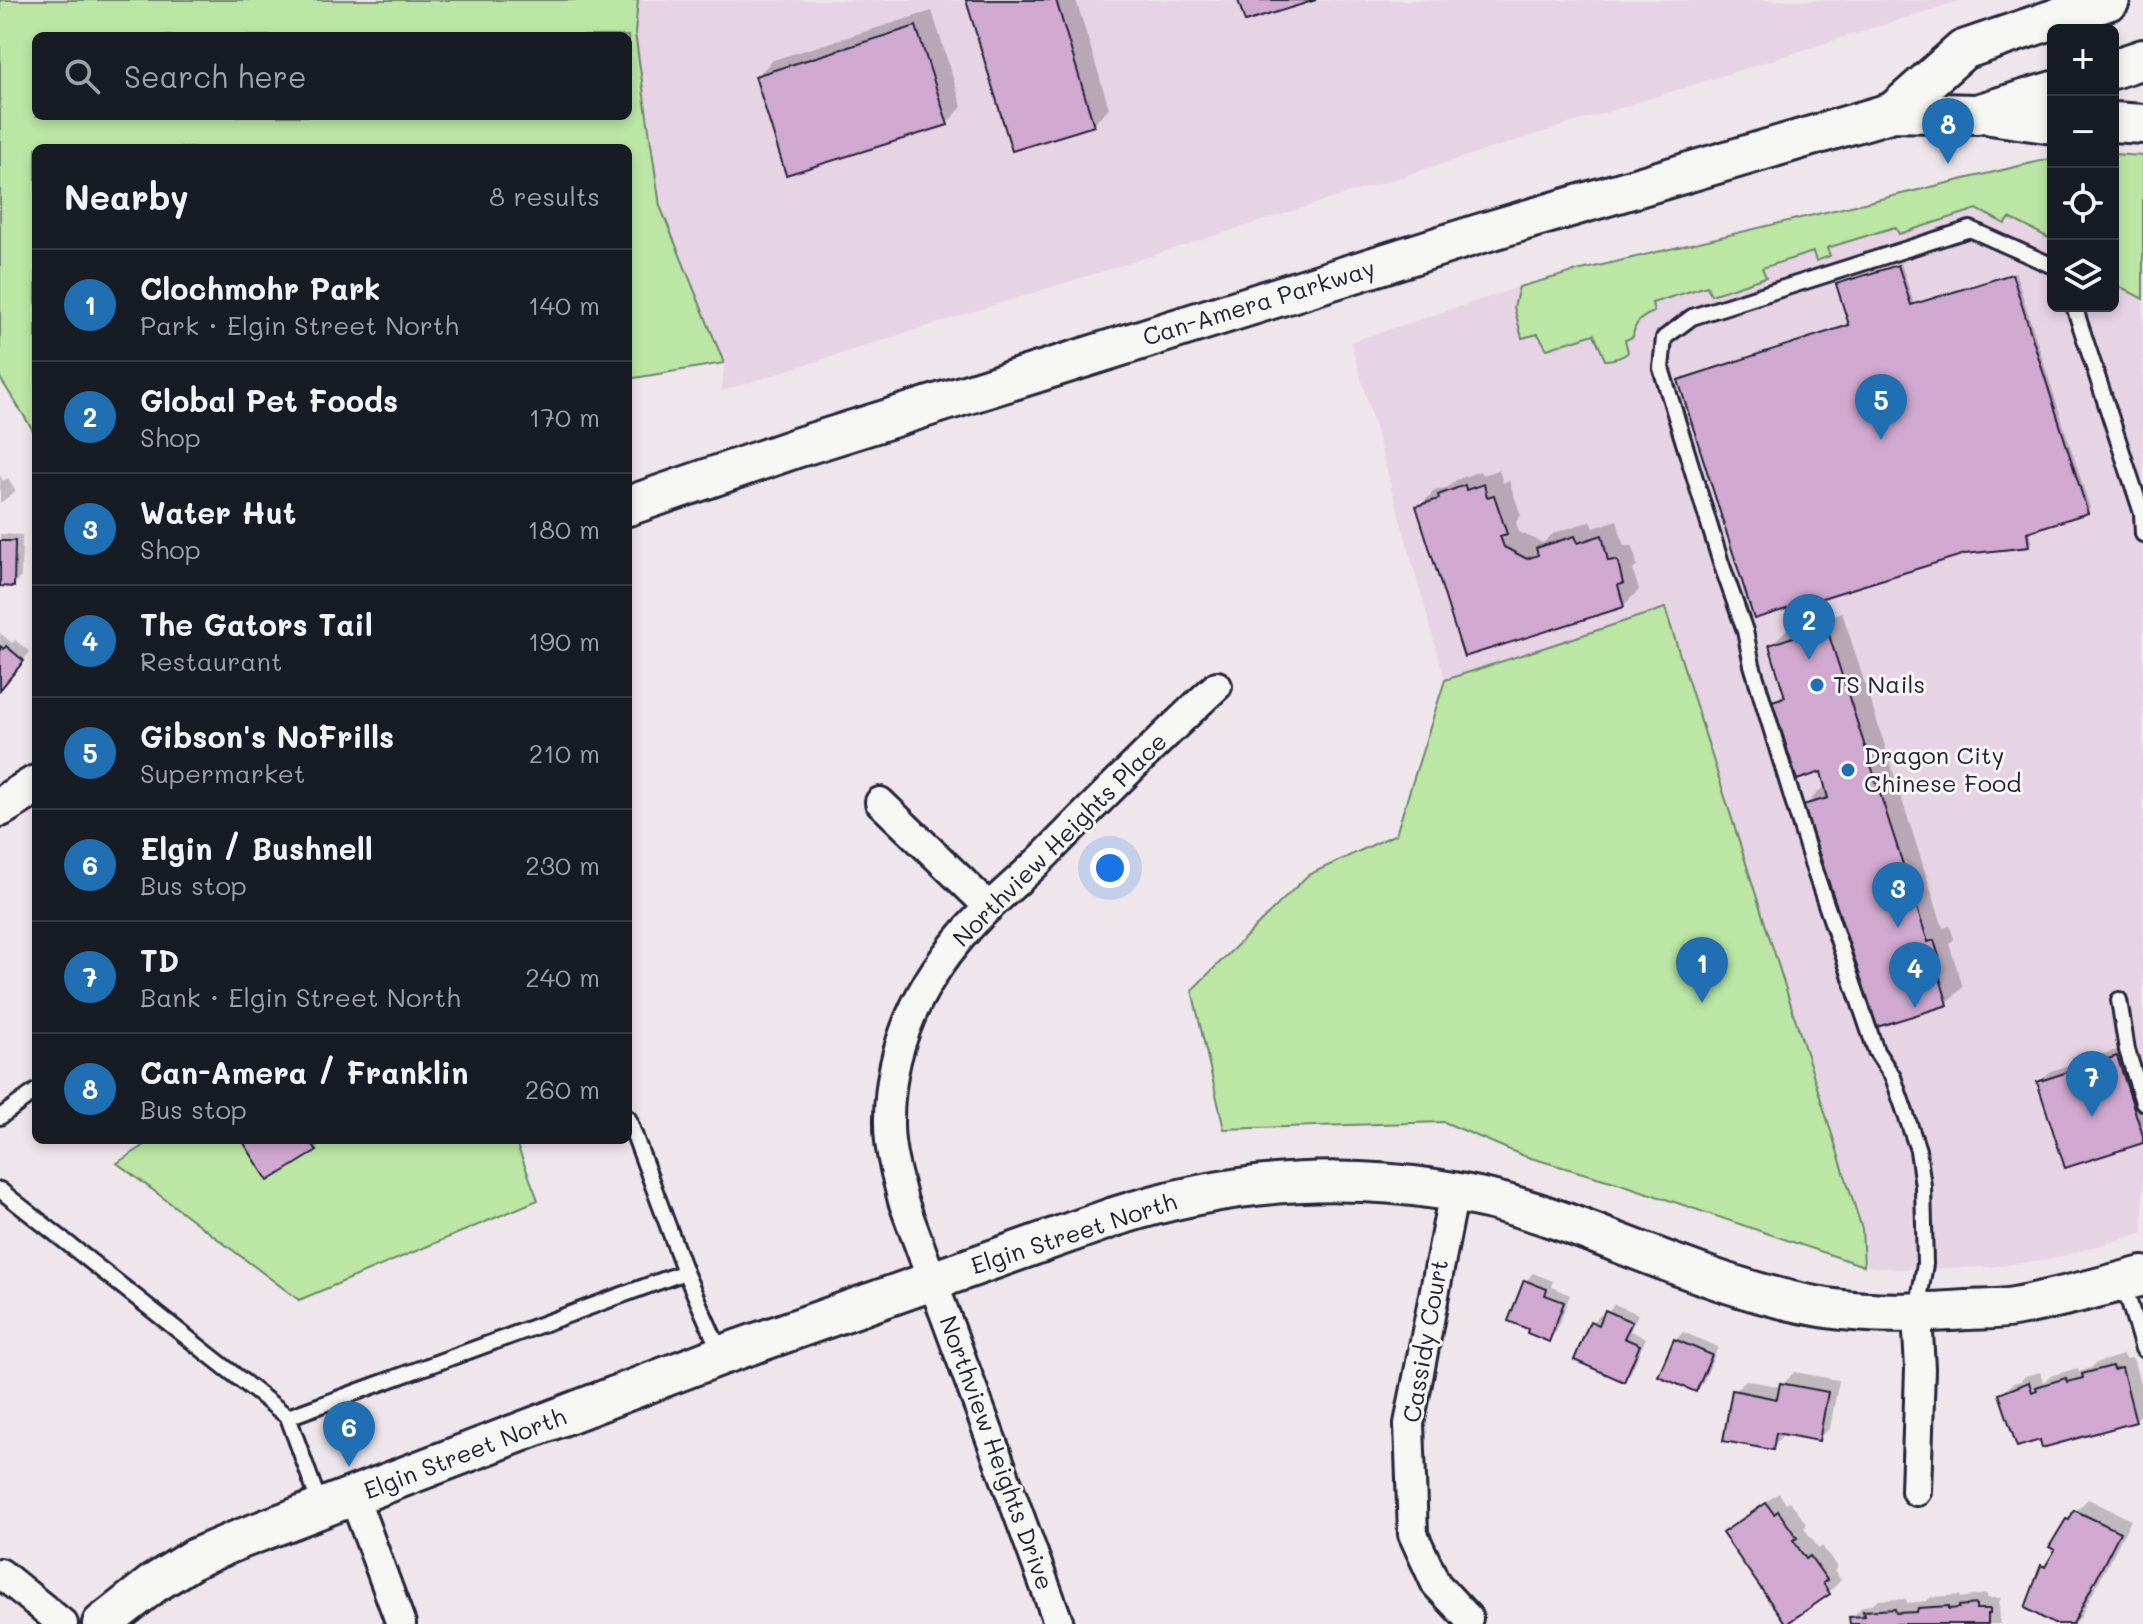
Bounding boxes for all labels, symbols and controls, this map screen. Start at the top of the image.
map controls [2047,24,2119,312]
button: + [2047,24,2119,96]
search box [32,32,632,120]
icon: search [60,54,104,98]
text: Search here [124,56,307,96]
button: − [2047,96,2119,168]
pin: 8 [1922,98,1974,164]
button: locate [2047,168,2119,240]
text: Nearby [64,174,189,219]
text: 8 results [489,179,600,213]
button: layers [2047,240,2119,312]
street label: Can-Amera Parkway [1139,251,1378,352]
text: Clochmohr Park [140,268,381,308]
text: 1 [84,288,96,322]
text: 140 m [528,288,600,322]
text: Park · Elgin Street North [140,308,459,342]
pin: 5 [1855,374,1907,440]
text: Global Pet Foods [140,380,398,420]
text: 2 [83,400,97,434]
text: 170 m [529,400,600,434]
text: Shop [140,420,201,454]
text: Water Hut [140,492,296,532]
text: 3 [82,512,98,546]
text: 180 m [528,512,600,546]
text: Shop [140,532,201,566]
pin: 2 [1783,594,1835,660]
text: The Gators Tail [140,604,373,644]
text: 4 [82,624,98,658]
text: 190 m [528,624,600,658]
text: Restaurant [140,644,282,678]
place label: TS Nails [1833,668,1925,699]
marker: TS Nails [1808,676,1826,694]
text: Gibson's NoFrills [140,716,394,756]
street label: Northview Heights Place [945,725,1173,953]
text: 5 [82,736,98,770]
text: 210 m [529,736,600,770]
place label: Dragon City Chinese Food [1864,739,2021,798]
text: Supermarket [140,756,305,790]
marker: Dragon City Chinese Food [1839,761,1857,779]
text: Elgin / Bushnell [140,828,373,868]
text: 6 [82,848,98,882]
text: 230 m [525,848,600,882]
your location [1090,848,1130,888]
pin: 3 [1872,862,1924,928]
text: Bus stop [140,868,247,902]
pin: 1 [1676,937,1728,1003]
text: TD [140,940,179,980]
pin: 4 [1889,942,1941,1008]
text: 7 [83,960,97,994]
text: 240 m [525,960,600,994]
text: Bank · Elgin Street North [140,980,461,1014]
pin: 7 [2066,1051,2118,1117]
text: Can-Amera / Franklin [140,1052,468,1092]
text: 8 [82,1072,98,1106]
text: 260 m [525,1072,600,1106]
text: Bus stop [140,1092,247,1126]
street label: Elgin Street North [967,1185,1180,1280]
street label: Cassidy Court [1395,1257,1454,1425]
street label: Northview Heights Drive [933,1311,1061,1594]
street label: Elgin Street North [359,1400,570,1505]
pin: 6 [323,1401,375,1467]

